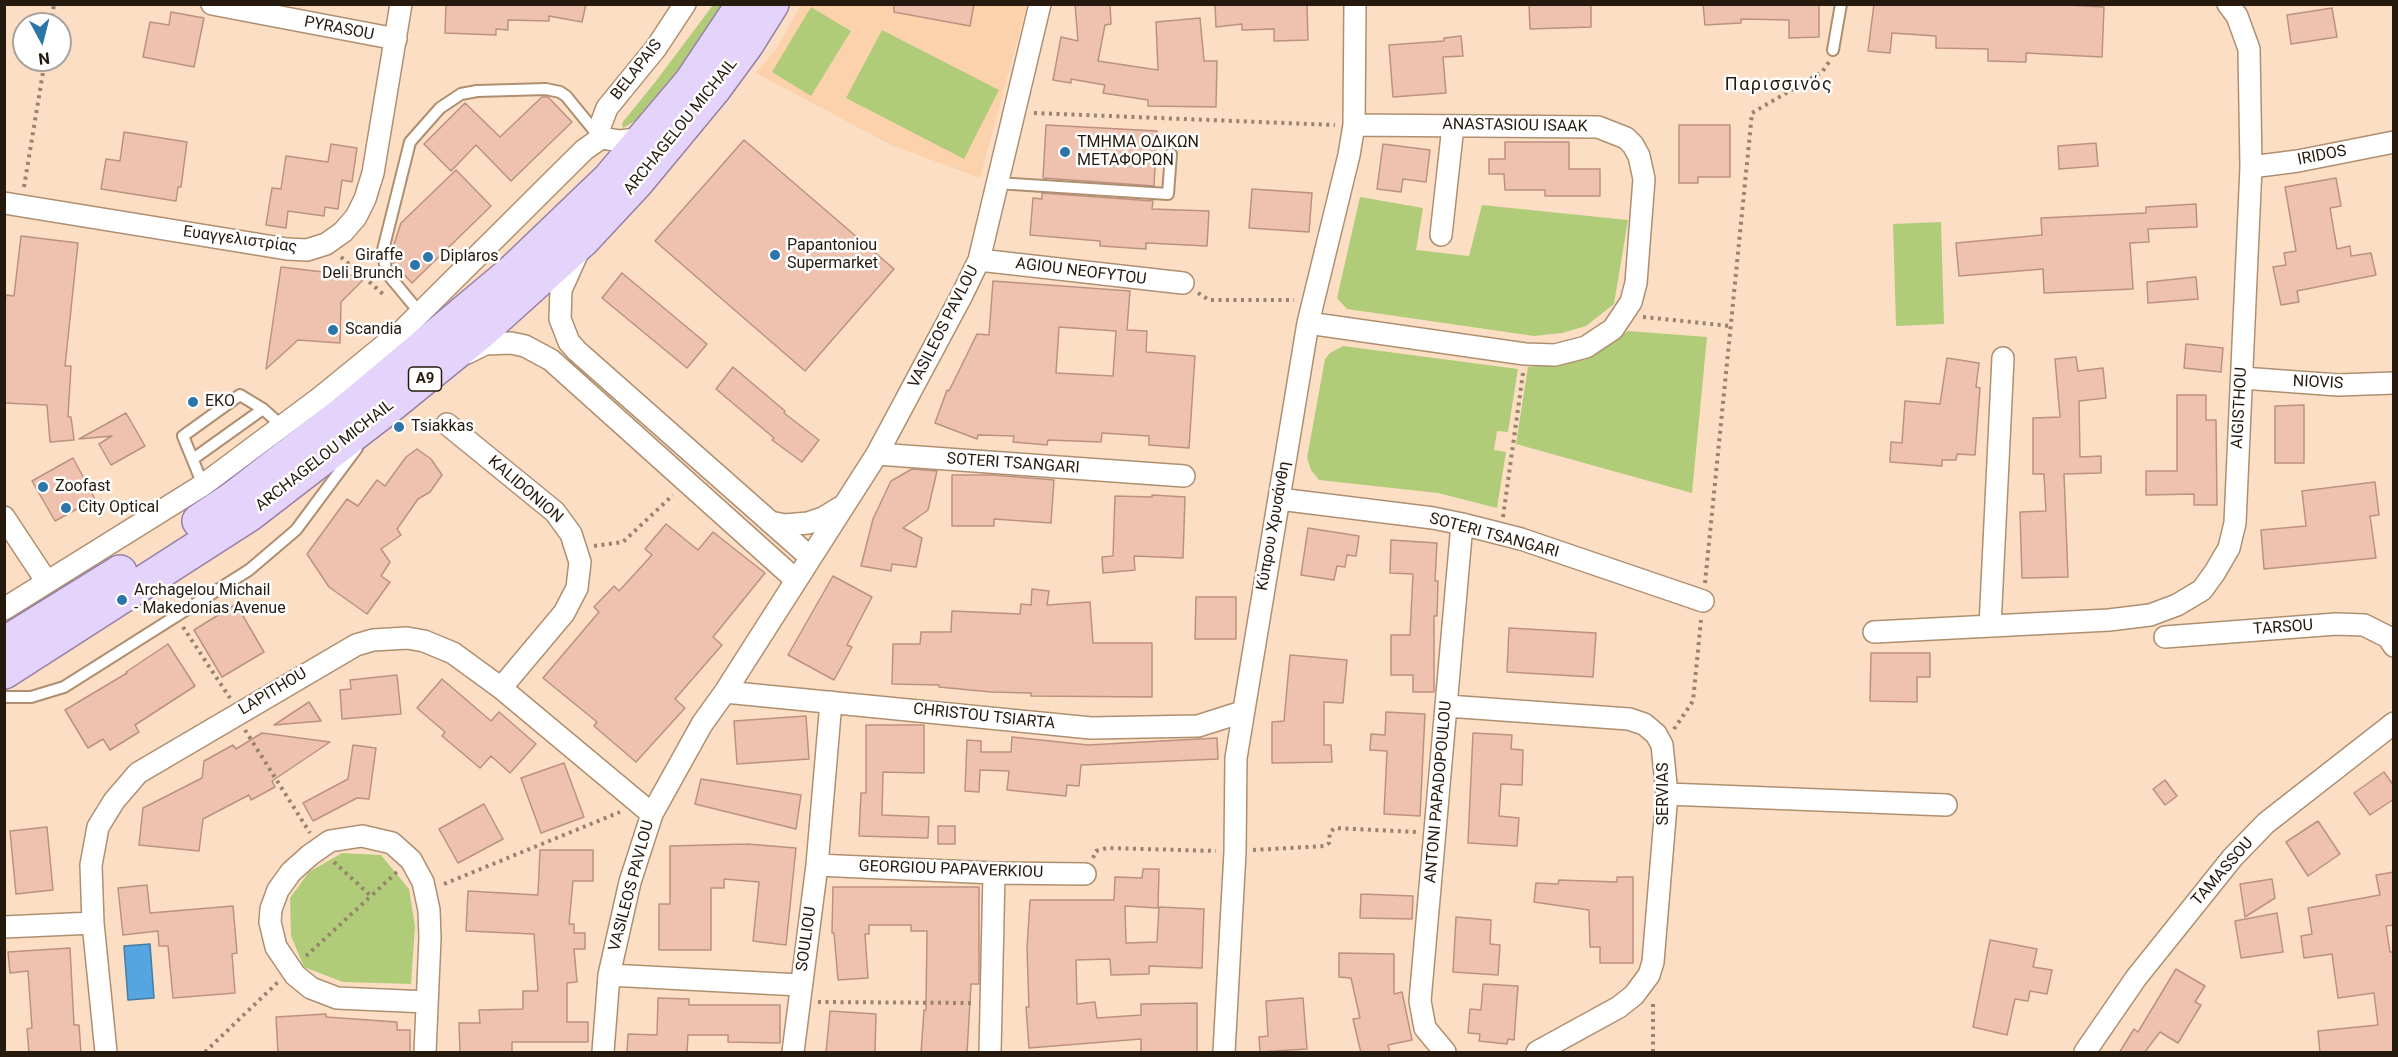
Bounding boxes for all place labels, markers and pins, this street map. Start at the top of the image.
place label: ΤΜΗΜΑ ΟΔΙΚΩΝ ΜΕΤΑΦΟΡΩΝ [1077,133,1199,171]
marker: ΤΜΗΜΑ ΟΔΙΚΩΝ ΜΕΤΑΦΟΡΩΝ [1058,145,1072,159]
place label: Papantoniou Supermarket [787,236,878,274]
place label: Giraffe Deli Brunch [322,246,403,284]
place label: Diplaros [440,247,499,267]
marker: Papantoniou Supermarket [768,248,782,262]
marker: Diplaros [421,250,435,264]
marker: Giraffe Deli Brunch [408,258,422,272]
place label: Scandia [345,320,402,340]
marker: Scandia [326,323,340,337]
place label: EKO [205,392,235,412]
marker: EKO [186,395,200,409]
place label: Tsiakkas [411,417,474,437]
marker: Tsiakkas [392,420,406,434]
place label: Zoofast [55,477,110,497]
marker: Zoofast [36,480,50,494]
place label: City Optical [78,498,159,518]
marker: City Optical [59,501,73,515]
place label: Archagelou Michail - Makedonias Avenue [134,581,286,619]
marker: Archagelou Michail - Makedonias Avenue [115,593,129,607]

